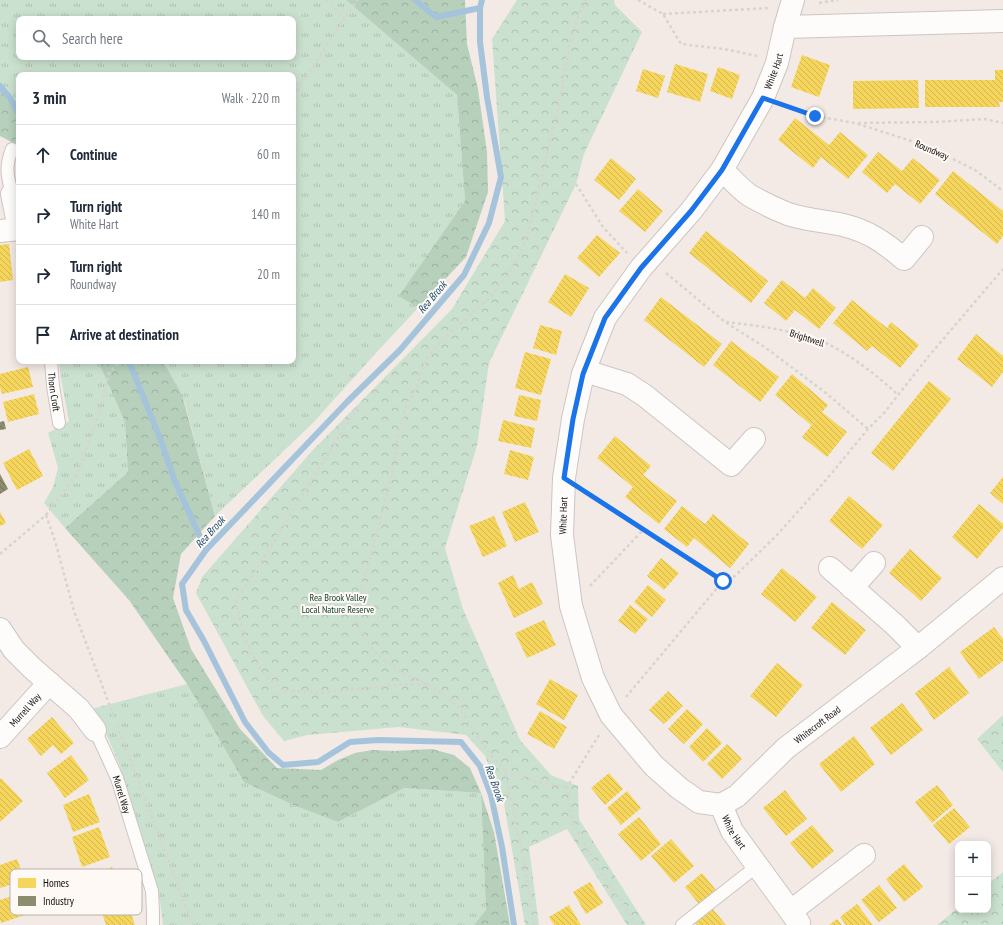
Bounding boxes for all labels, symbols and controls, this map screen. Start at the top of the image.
search box [16,16,296,60]
icon: search [30,27,52,49]
text: Search here [62,29,123,48]
street label: White Hart [761,52,786,91]
text: 3 min [32,87,66,109]
text: Walk · 220 m [222,90,280,107]
route end [806,107,824,125]
street label: Roundway [913,137,951,163]
icon: ahead [32,144,54,166]
text: Continue [70,145,117,164]
text: 60 m [257,146,280,163]
text: Turn right [70,197,122,216]
icon: right [32,204,54,226]
text: 140 m [251,206,280,223]
text: White Hart [70,216,119,233]
text: Turn right [70,257,122,276]
icon: right [32,264,54,286]
text: 20 m [257,266,280,283]
text: Roundway [70,276,116,293]
water label: Rea Brook [414,277,451,316]
icon: arrive [32,324,54,346]
text: Arrive at destination [70,325,179,344]
street label: Brightwell [788,326,827,350]
street label: Thorn Croft [45,372,64,412]
street label: White Hart [556,496,570,535]
water label: Rea Brook [192,512,229,551]
route start [714,572,732,590]
park label: Rea Brook Valley Local Nature Reserve [302,591,374,616]
street label: Murrell Way [6,690,44,729]
street label: Whitecroft Road [791,703,843,746]
water label: Rea Brook [482,763,508,805]
street label: Murrel Way [110,774,134,815]
street label: White Hart [719,813,749,852]
map controls [955,841,991,913]
button: + [955,841,991,877]
legend [10,869,142,915]
text: Homes [43,876,69,890]
button: − [955,877,991,913]
text: Industry [43,894,75,908]

